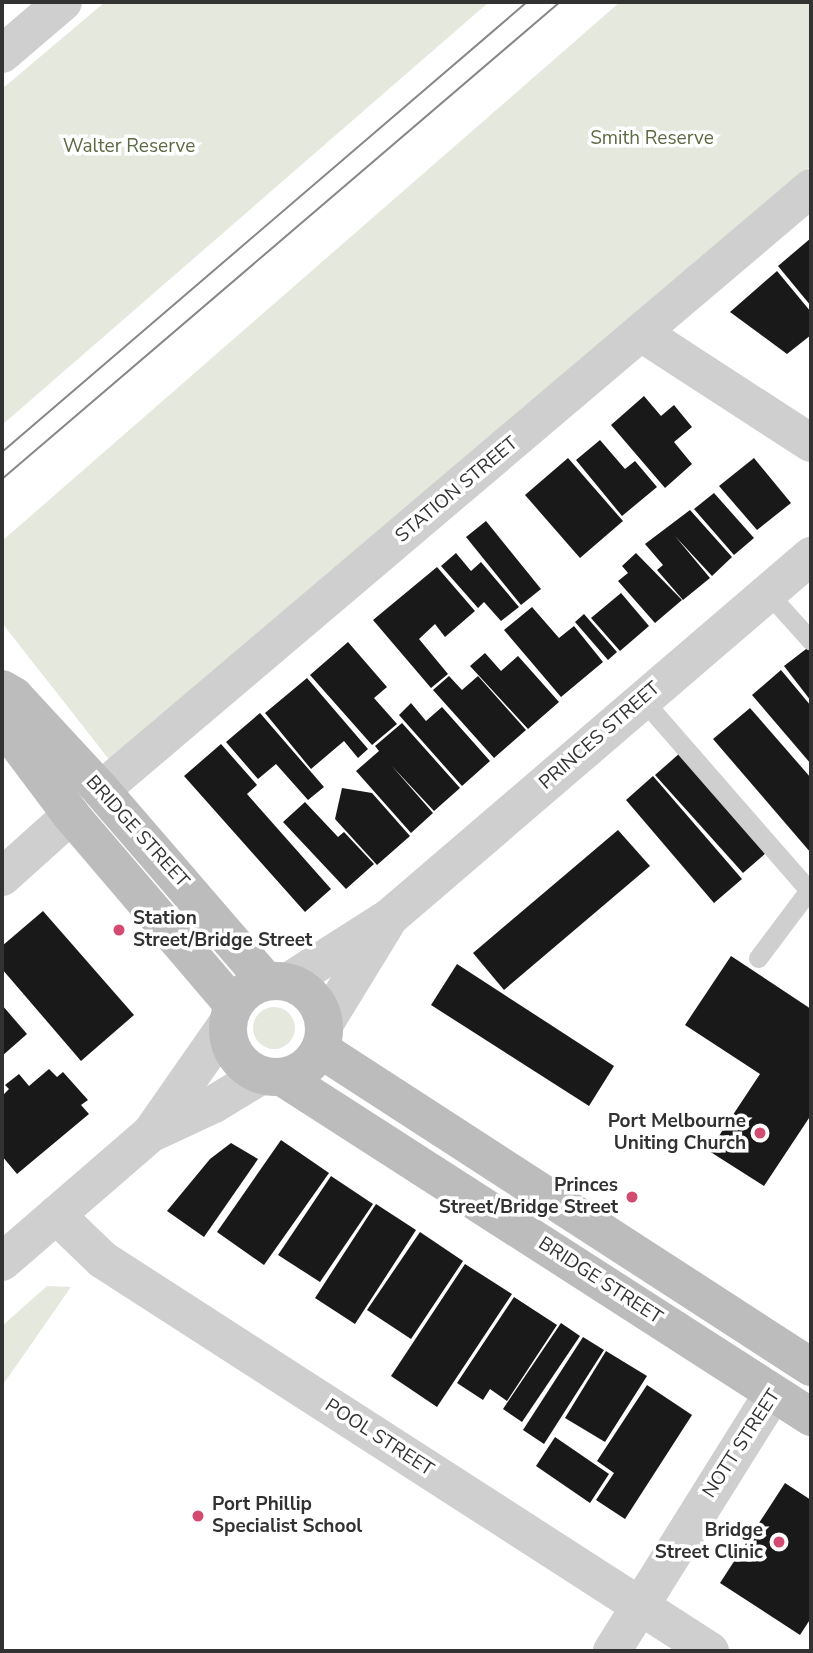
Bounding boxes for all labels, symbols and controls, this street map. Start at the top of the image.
park label: Smith Reserve [590,128,714,150]
park label: Walter Reserve [63,136,195,158]
street label: STATION STREET [391,432,523,548]
street label: PRINCES STREET [535,677,665,795]
street label: BRIDGE STREET [81,771,193,893]
place label: Station Street/Bridge Street [133,908,312,952]
marker: Station Street/Bridge Street [111,922,127,938]
place label: Port Melbourne Uniting Church [608,1111,746,1155]
marker: Port Melbourne Uniting Church [752,1125,768,1141]
place label: Princes Street/Bridge Street [439,1175,618,1219]
marker: Princes Street/Bridge Street [624,1189,640,1205]
street label: BRIDGE STREET [534,1232,666,1330]
street label: NOTT STREET [698,1386,786,1502]
street label: POOL STREET [320,1394,438,1482]
place label: Port Phillip Specialist School [212,1494,362,1538]
marker: Port Phillip Specialist School [190,1508,206,1524]
place label: Bridge Street Clinic [655,1520,763,1564]
marker: Bridge Street Clinic [769,1532,789,1552]

